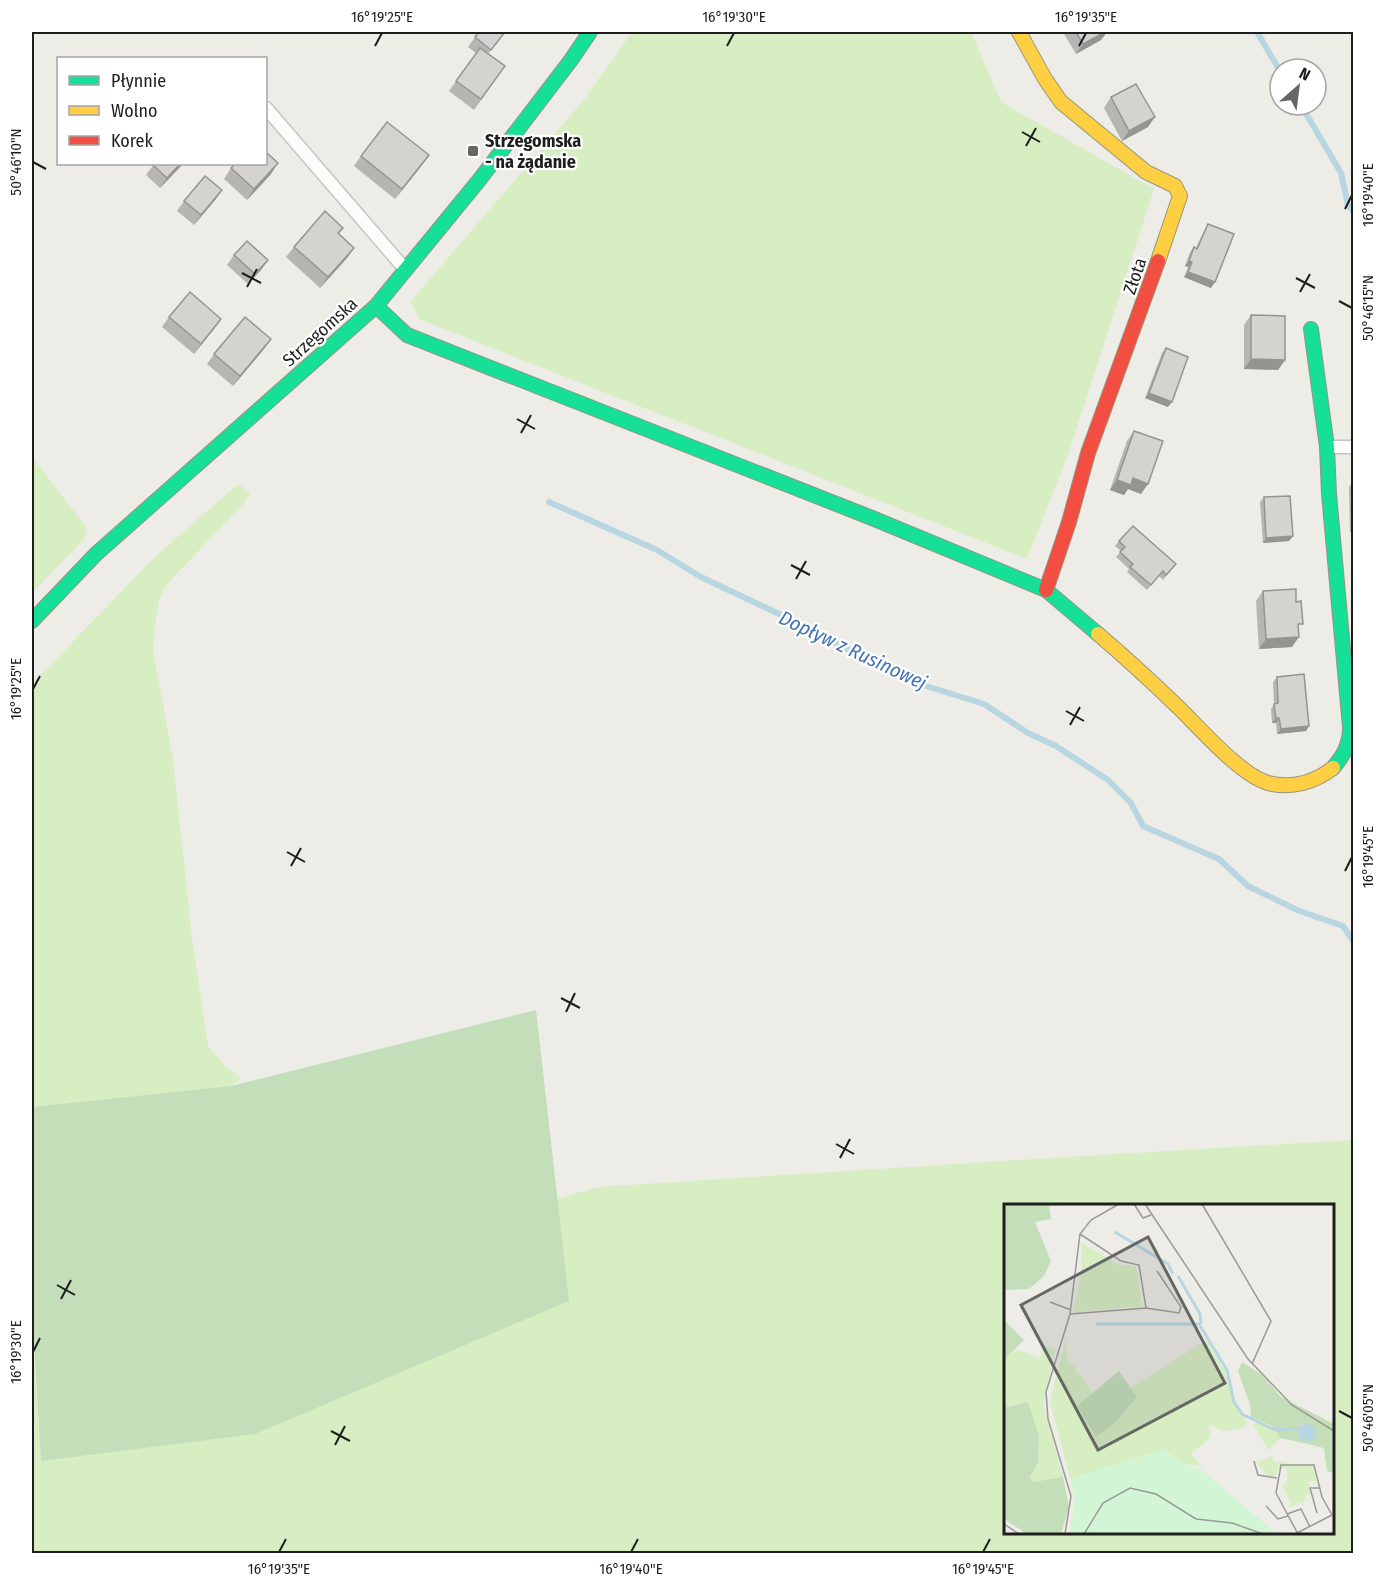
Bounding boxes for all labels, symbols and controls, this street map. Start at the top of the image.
text: 16°19'25"E [351,8,413,26]
text: 16°19'30"E [702,8,766,26]
text: 16°19'35"E [1055,8,1117,26]
legend [57,57,267,165]
north arrow [1268,57,1328,117]
text: N [1296,64,1314,85]
text: Płynnie [111,70,166,92]
text: Wolno [111,100,157,122]
text: 50°46'10"N [7,128,25,196]
text: Korek [111,130,153,152]
place label: Strzegomska - na żądanie [485,130,581,173]
marker: Strzegomska - na żądanie [466,144,480,158]
text: 16°19'40"E [1359,163,1377,227]
street label: Złota [1119,255,1152,297]
text: 50°46'15"N [1359,275,1377,341]
street label: Strzegomska [278,293,362,371]
water label: Dopływ z Rusinowej [775,605,931,695]
text: 16°19'25"E [7,658,25,720]
text: 16°19'45"E [1359,826,1377,888]
inset map [1004,1204,1334,1534]
text: 16°19'30"E [7,1320,25,1384]
text: 50°46'05"N [1359,1384,1377,1452]
text: 16°19'35"E [248,1560,310,1578]
text: 16°19'40"E [599,1560,663,1578]
text: 16°19'45"E [952,1560,1014,1578]

